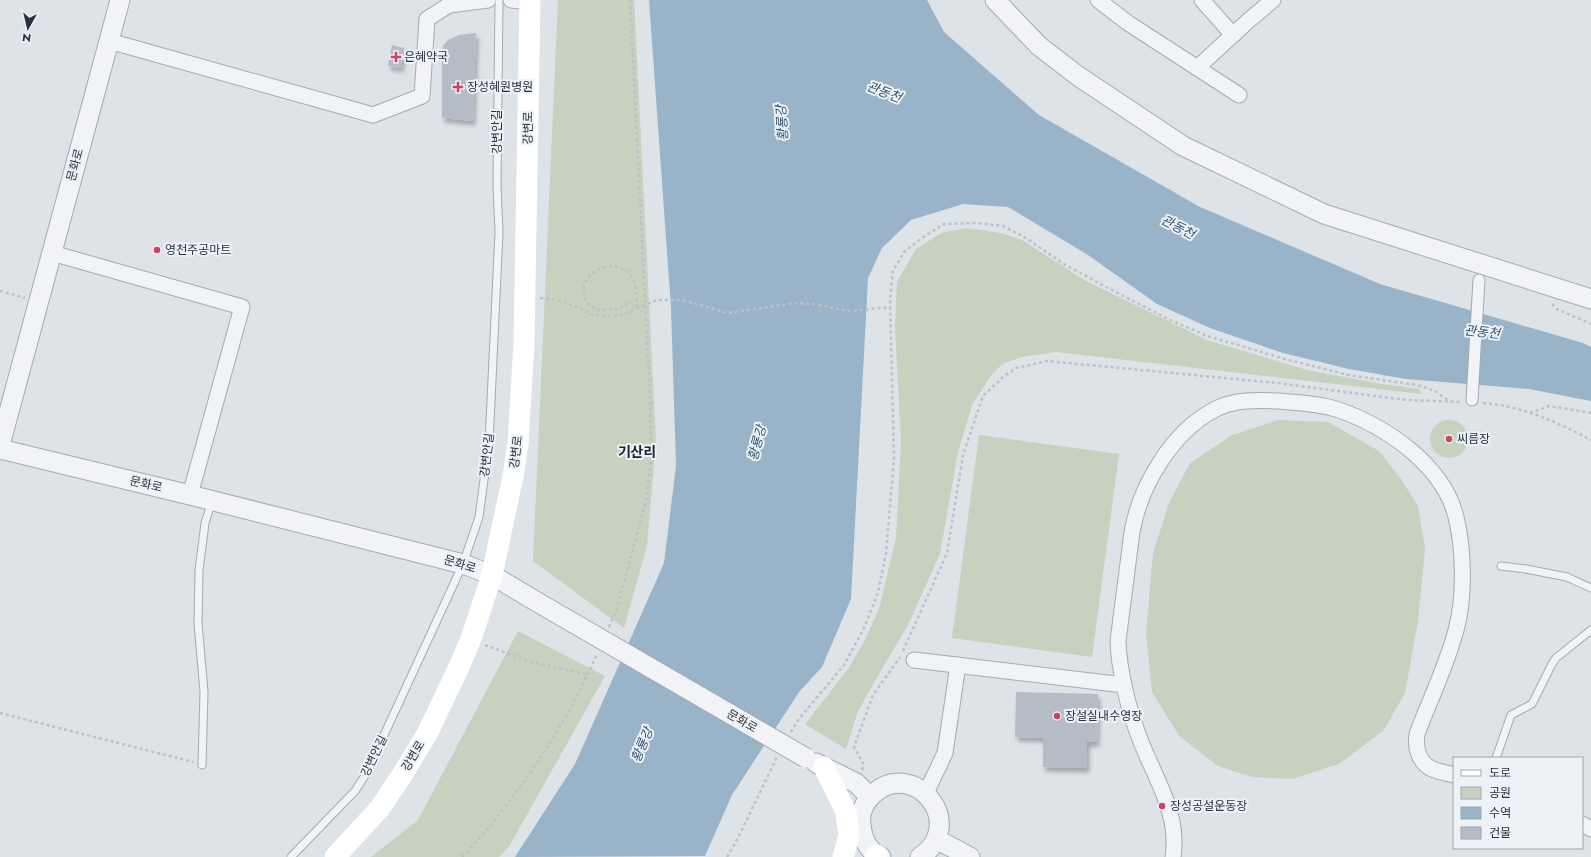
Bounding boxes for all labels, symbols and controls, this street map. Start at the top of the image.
north arrow [8,8,48,48]
text: N [21,29,32,46]
place label: 은혜약국 [404,48,448,66]
marker: 은혜약국 [391,52,401,62]
water label: 관동천 [864,77,905,108]
place label: 장성혜원병원 [467,78,533,96]
marker: 장성혜원병원 [452,81,464,93]
water label: 황룡강 [771,102,793,142]
street label: 강변안길 [488,110,506,154]
street label: 강변로 [519,111,537,145]
street label: 문화로 [62,147,88,183]
water label: 관동천 [1158,210,1199,244]
place label: 영천주공마트 [165,241,231,259]
marker: 영천주공마트 [152,245,162,255]
water label: 관동천 [1463,321,1502,343]
water label: 황룡강 [743,421,771,463]
place label: 씨름장 [1457,430,1490,448]
street label: 강변안길 [475,432,499,478]
street label: 강변로 [505,434,527,470]
marker: 씨름장 [1444,434,1454,444]
district label: 기산리 [618,442,656,462]
street label: 문화로 [128,472,164,496]
street label: 문화로 [442,551,478,577]
street label: 문화로 [723,705,761,737]
place label: 장설실내수영장 [1065,707,1142,725]
marker: 장설실내수영장 [1052,711,1062,721]
water label: 황룡강 [626,723,659,765]
street label: 강변안길 [356,732,392,780]
street label: 강변로 [397,737,429,775]
legend [1453,757,1583,849]
text: 도로 [1489,764,1511,782]
text: 공원 [1489,784,1511,802]
place label: 장성공설운동장 [1170,797,1247,815]
marker: 장성공설운동장 [1157,801,1167,811]
text: 수역 [1489,804,1511,822]
text: 건물 [1489,824,1511,842]

